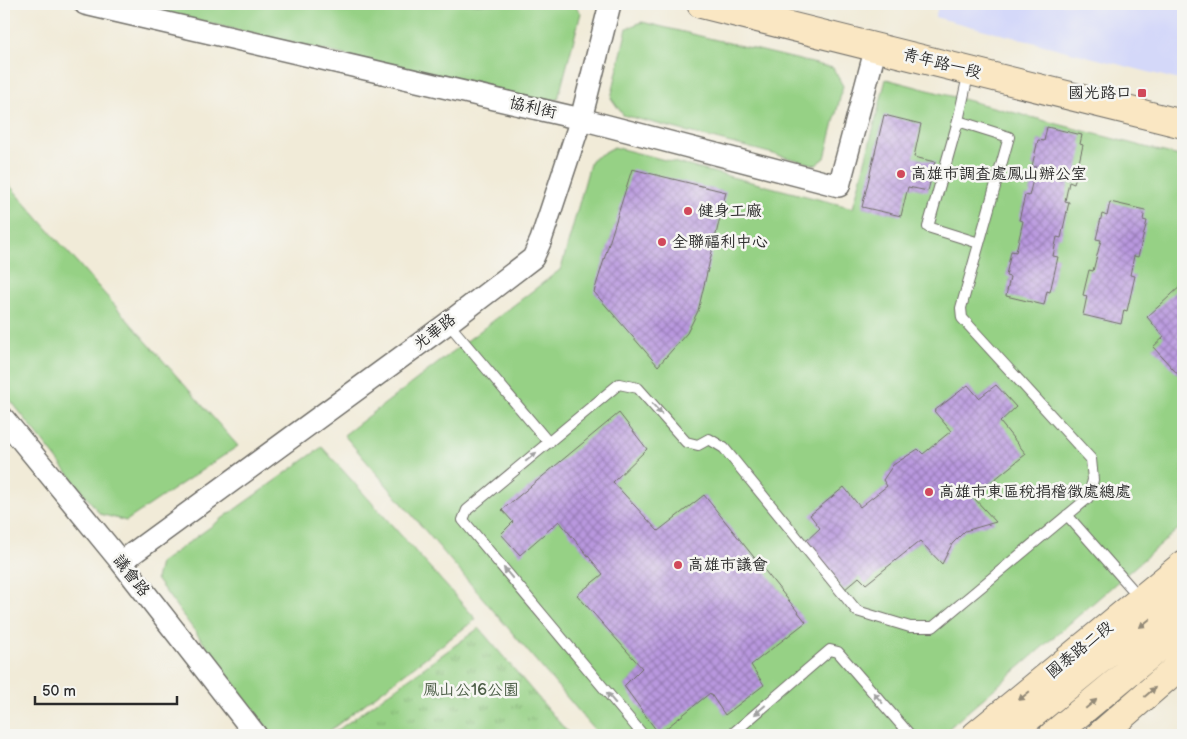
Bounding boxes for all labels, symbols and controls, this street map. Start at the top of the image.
street label: 青年路一段 [901,45,983,83]
place label: 國光路口 [1068,84,1132,103]
marker: 國光路口 [1136,87,1148,99]
street label: 協利街 [507,93,559,123]
place label: 高雄市調查處鳳山辦公室 [911,165,1087,184]
marker: 高雄市調查處鳳山辦公室 [895,168,907,180]
place label: 健身工廠 [698,202,762,221]
marker: 健身工廠 [682,205,694,217]
place label: 全聯福利中心 [672,233,768,252]
marker: 全聯福利中心 [656,236,668,248]
street label: 光華路 [410,310,460,354]
one-way arrow [651,403,662,416]
one-way arrow [524,452,537,463]
place label: 高雄市東區稅捐稽徵處總處 [939,483,1131,502]
marker: 高雄市東區稅捐稽徵處總處 [923,486,935,498]
street label: 議會路 [109,551,153,601]
place label: 高雄市議會 [688,556,768,575]
marker: 高雄市議會 [672,559,684,571]
one-way arrow [502,567,513,580]
street label: 國泰路二段 [1043,617,1117,683]
one-way arrow [1139,617,1152,628]
scale bar [35,674,178,706]
park label: 鳳山公16公園 [423,681,519,700]
text: 50 m [42,682,76,701]
one-way arrow [1144,687,1156,698]
one-way arrow [1018,690,1031,701]
one-way arrow [606,691,617,704]
one-way arrow [873,692,884,705]
one-way arrow [1084,699,1097,710]
one-way arrow [753,705,766,716]

